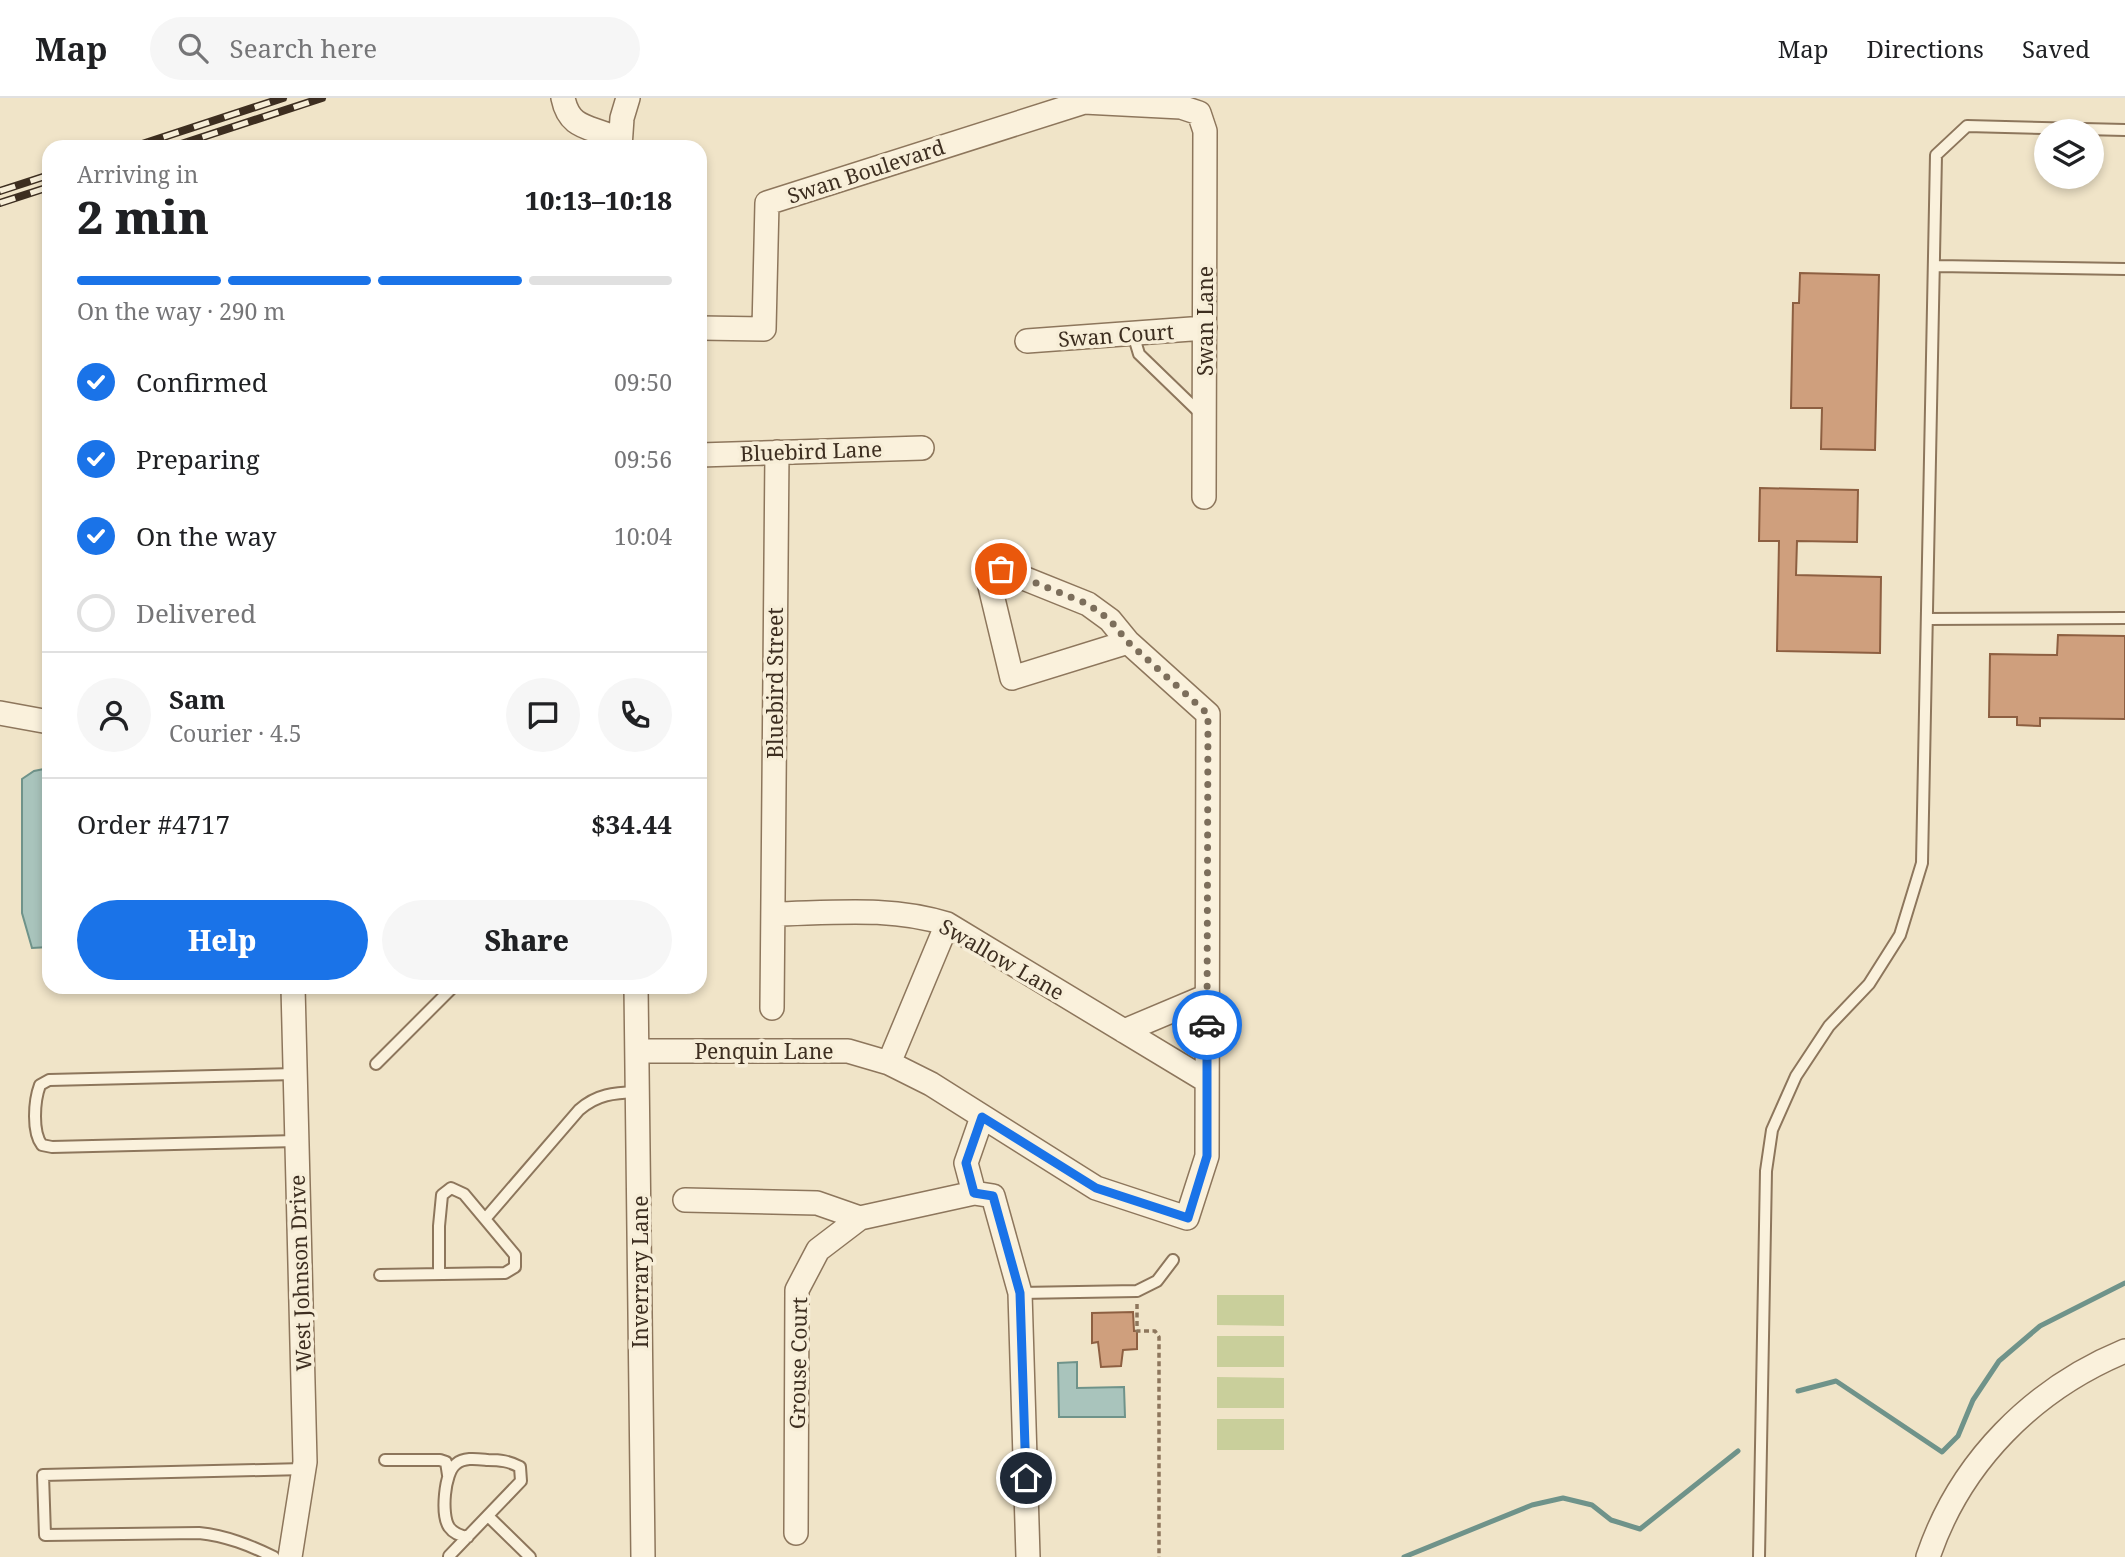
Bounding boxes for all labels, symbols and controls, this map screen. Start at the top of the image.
search box [150,17,640,80]
text: Map [35,26,108,71]
icon: search [174,29,212,67]
text: Search here [230,30,377,66]
text: Map [1778,32,1829,65]
text: Directions [1867,32,1984,65]
text: Saved [2022,32,2090,65]
map controls [2034,119,2104,189]
button: layers [2034,119,2104,189]
street label: Swan Boulevard [784,132,948,210]
text: Arriving in [77,158,198,190]
text: 10:13–10:18 [525,182,672,218]
text: 2 min [77,185,209,247]
street label: Swan Lane [1191,266,1219,376]
text: On the way · 290 m [77,295,285,327]
street label: Swan Court [1057,317,1175,353]
icon: check [77,363,115,401]
text: Confirmed [136,364,268,400]
text: 09:50 [614,366,672,398]
street label: Bluebird Lane [739,435,883,467]
icon: check [77,440,115,478]
text: Preparing [136,441,260,477]
text: 09:56 [614,443,672,475]
icon: check [77,517,115,555]
text: On the way [136,518,276,554]
text: 10:04 [614,520,672,552]
pin [971,539,1031,599]
icon: bag [982,550,1020,588]
text: Delivered [136,595,256,631]
street label: Bluebird Street [761,607,789,759]
button: person [77,678,151,752]
button: chat [506,678,580,752]
button: phone [598,678,672,752]
text: Sam [169,681,225,717]
text: Courier · 4.5 [169,717,302,749]
text: Order #4717 [77,806,230,842]
text: $34.44 [591,806,672,842]
button: Help [77,900,368,980]
button: Share [382,900,672,980]
street label: Swallow Lane [935,912,1069,1006]
courier [1172,990,1242,1060]
icon: car [1188,1006,1226,1044]
street label: Penquin Lane [694,1037,834,1065]
street label: West Johnson Drive [283,1174,317,1372]
street label: Inverrary Lane [626,1196,654,1348]
street label: Grouse Court [783,1297,813,1429]
pin [996,1448,1056,1508]
icon: home [1007,1459,1045,1497]

